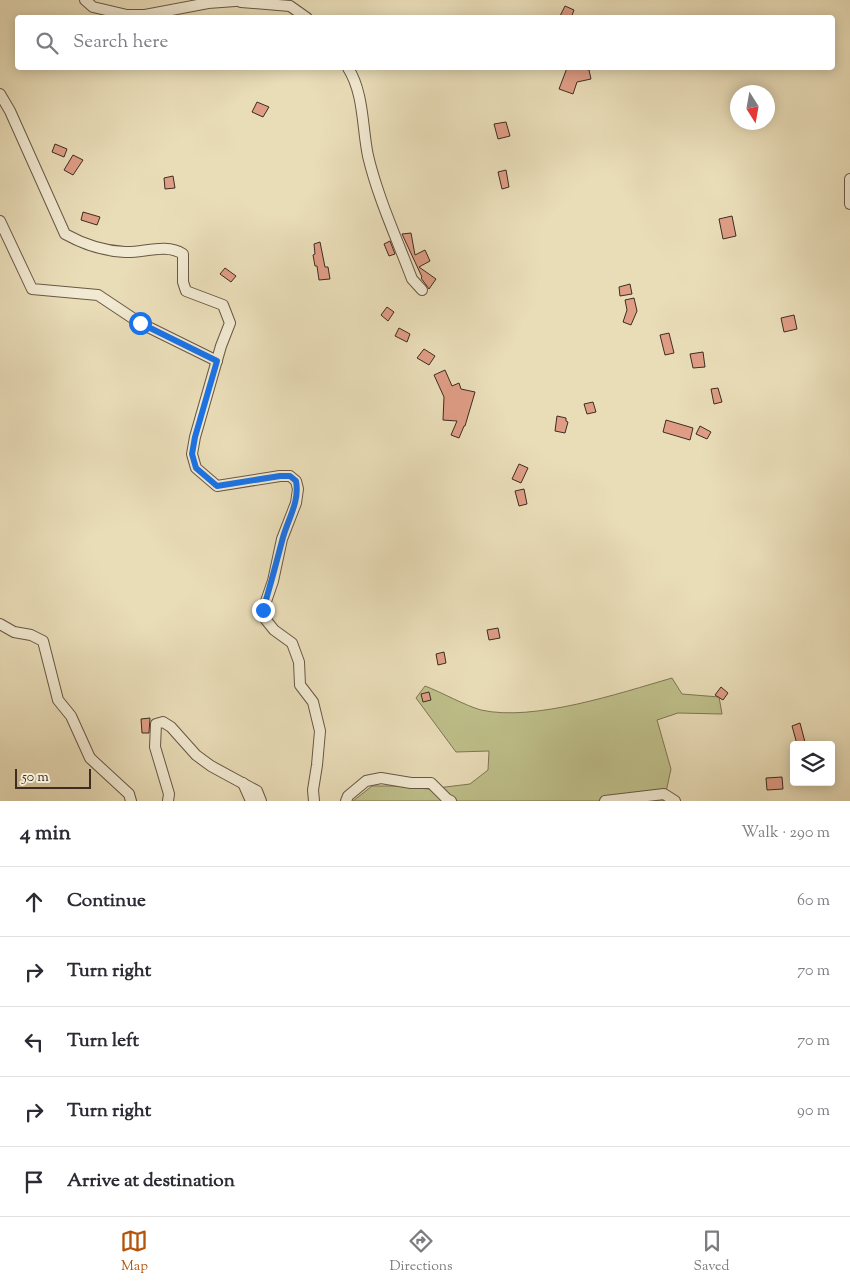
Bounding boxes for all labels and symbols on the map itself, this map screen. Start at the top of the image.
north arrow [730,85,775,130]
route start [129,312,152,335]
route end [252,599,275,622]
scale bar [15,766,91,789]

